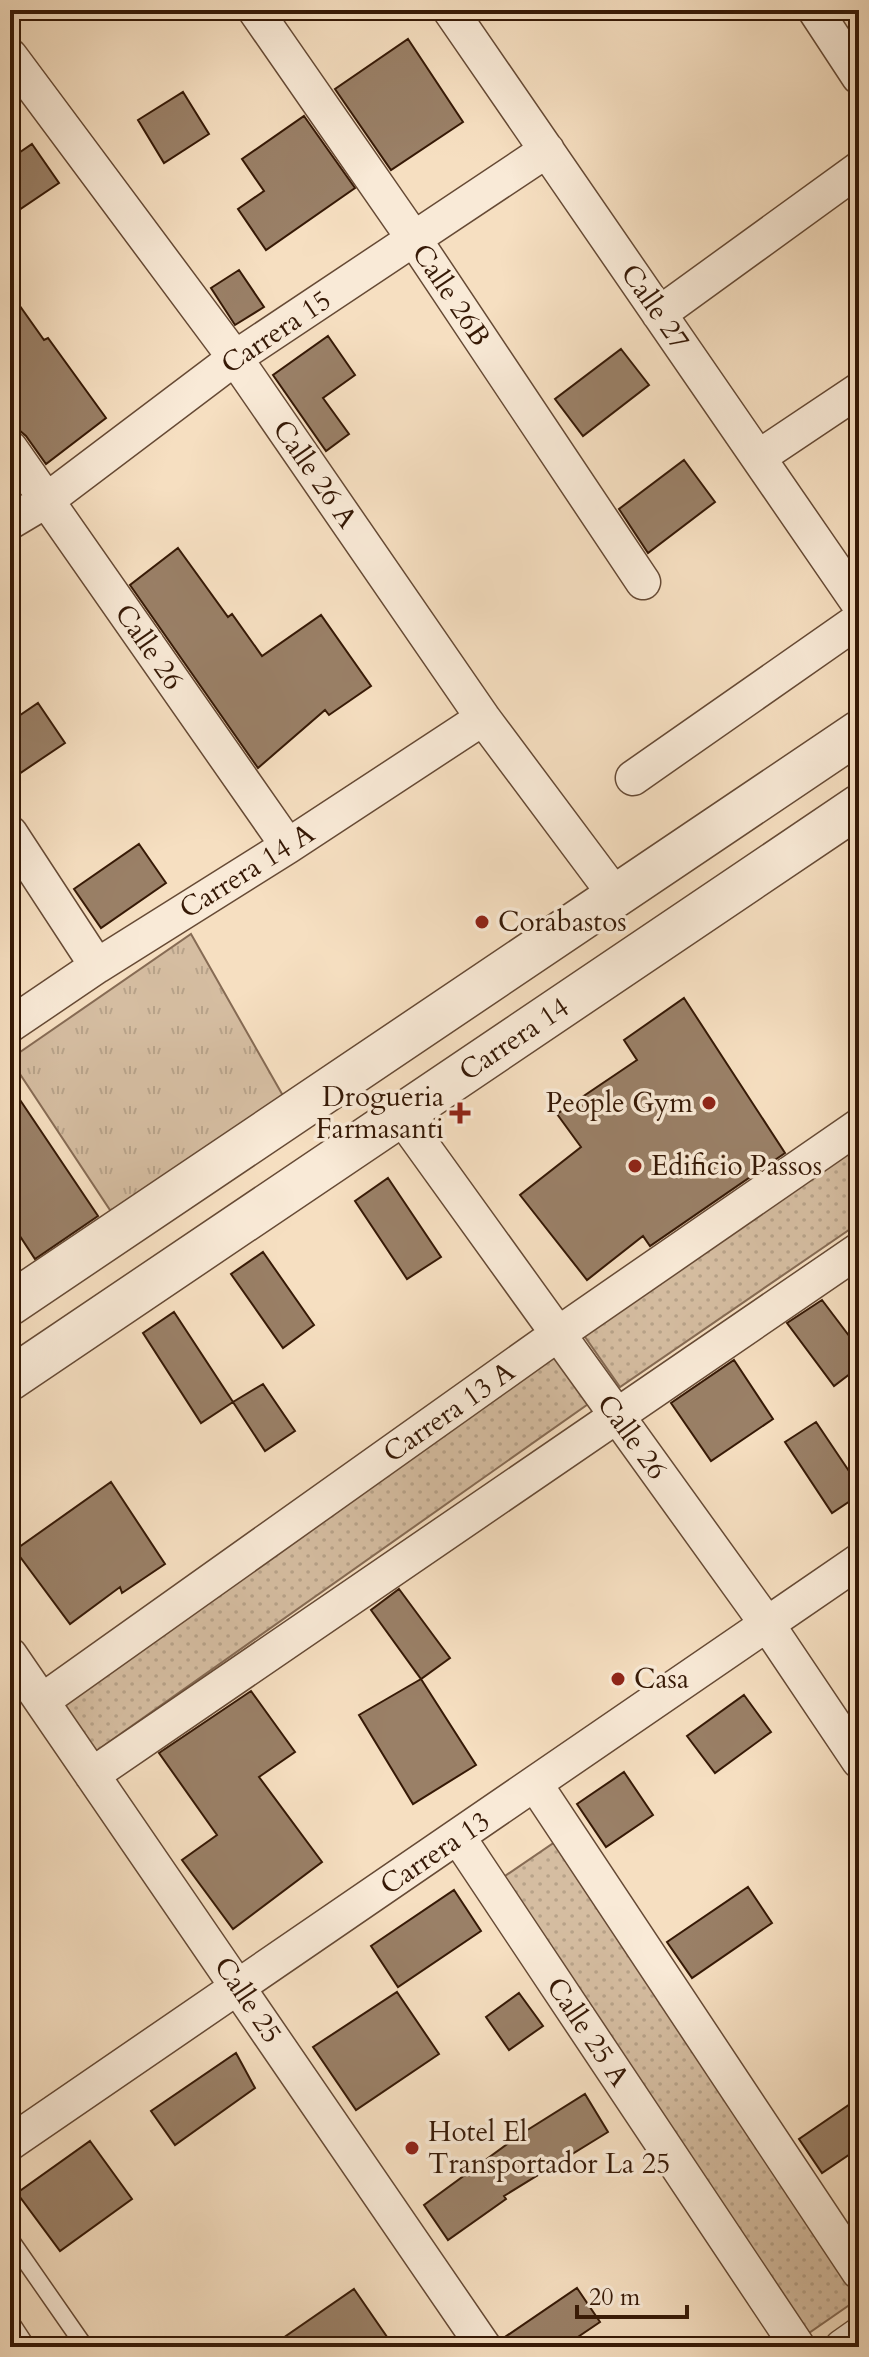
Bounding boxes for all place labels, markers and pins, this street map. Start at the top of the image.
place label: Corabastos [498,903,627,941]
marker: Corabastos [473,913,491,931]
place label: Drogueria Farmasanti [316,1078,444,1148]
place label: People Gym [546,1084,693,1122]
marker: People Gym [700,1094,718,1112]
marker: Drogueria Farmasanti [451,1104,469,1122]
place label: Edificio Passos [651,1147,822,1185]
marker: Edificio Passos [626,1157,644,1175]
place label: Casa [634,1660,689,1698]
marker: Casa [609,1670,627,1688]
place label: Hotel El Transportador La 25 [428,2113,670,2183]
marker: Hotel El Transportador La 25 [403,2139,421,2157]

